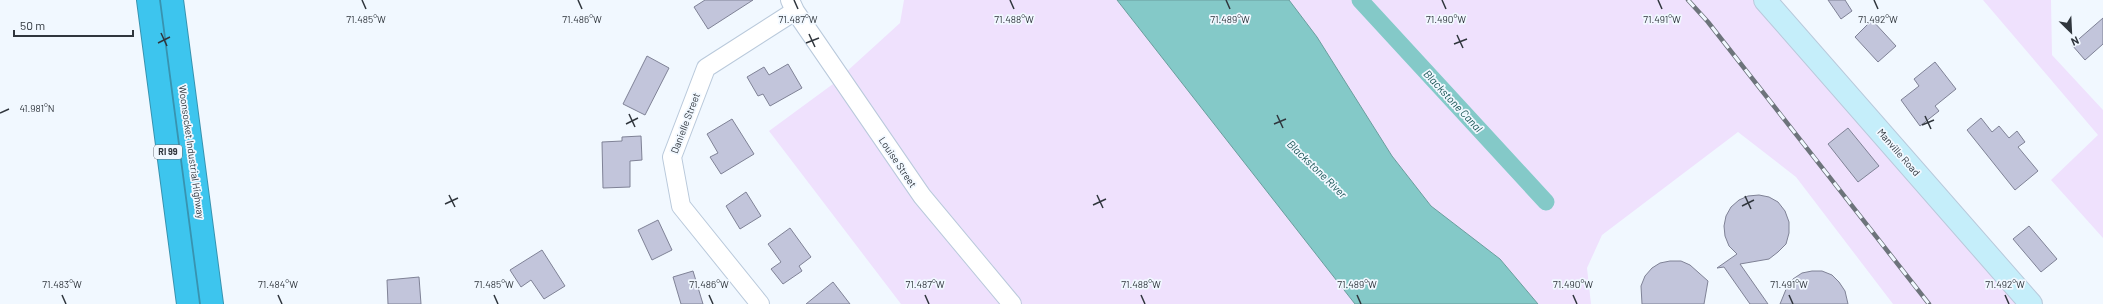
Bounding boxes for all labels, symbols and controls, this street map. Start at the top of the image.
scale bar [14,12,133,38]
north arrow [2051,12,2091,52]
text: 71.485°W [346,13,386,25]
text: 71.486°W [562,13,602,25]
text: 71.487°W [778,13,818,25]
text: 71.488°W [994,13,1034,25]
text: 71.489°W [1210,13,1250,25]
text: 71.490°W [1426,13,1466,25]
text: 71.491°W [1643,13,1681,25]
text: 71.492°W [1858,13,1898,25]
text: 50 m [20,18,45,32]
text: N [2069,34,2081,49]
water label: Blackstone Canal [1421,67,1486,135]
street label: Woonsocket Industrial Highway [177,84,207,220]
street label: Danielle Street [668,91,702,155]
text: 41.981°N [19,102,55,114]
street label: Manville Road [1875,126,1923,178]
street label: Louise Street [877,134,920,190]
water label: Blackstone River [1285,137,1351,201]
road number: RI 99 [154,145,182,159]
text: 71.483°W [42,278,82,290]
text: 71.484°W [258,278,298,290]
text: 71.485°W [474,278,514,290]
text: 71.486°W [689,278,729,290]
text: 71.487°W [905,278,945,290]
text: 71.488°W [1121,278,1161,290]
text: 71.489°W [1337,278,1377,290]
text: 71.490°W [1553,278,1593,290]
text: 71.491°W [1770,278,1808,290]
text: 71.492°W [1985,278,2025,290]

